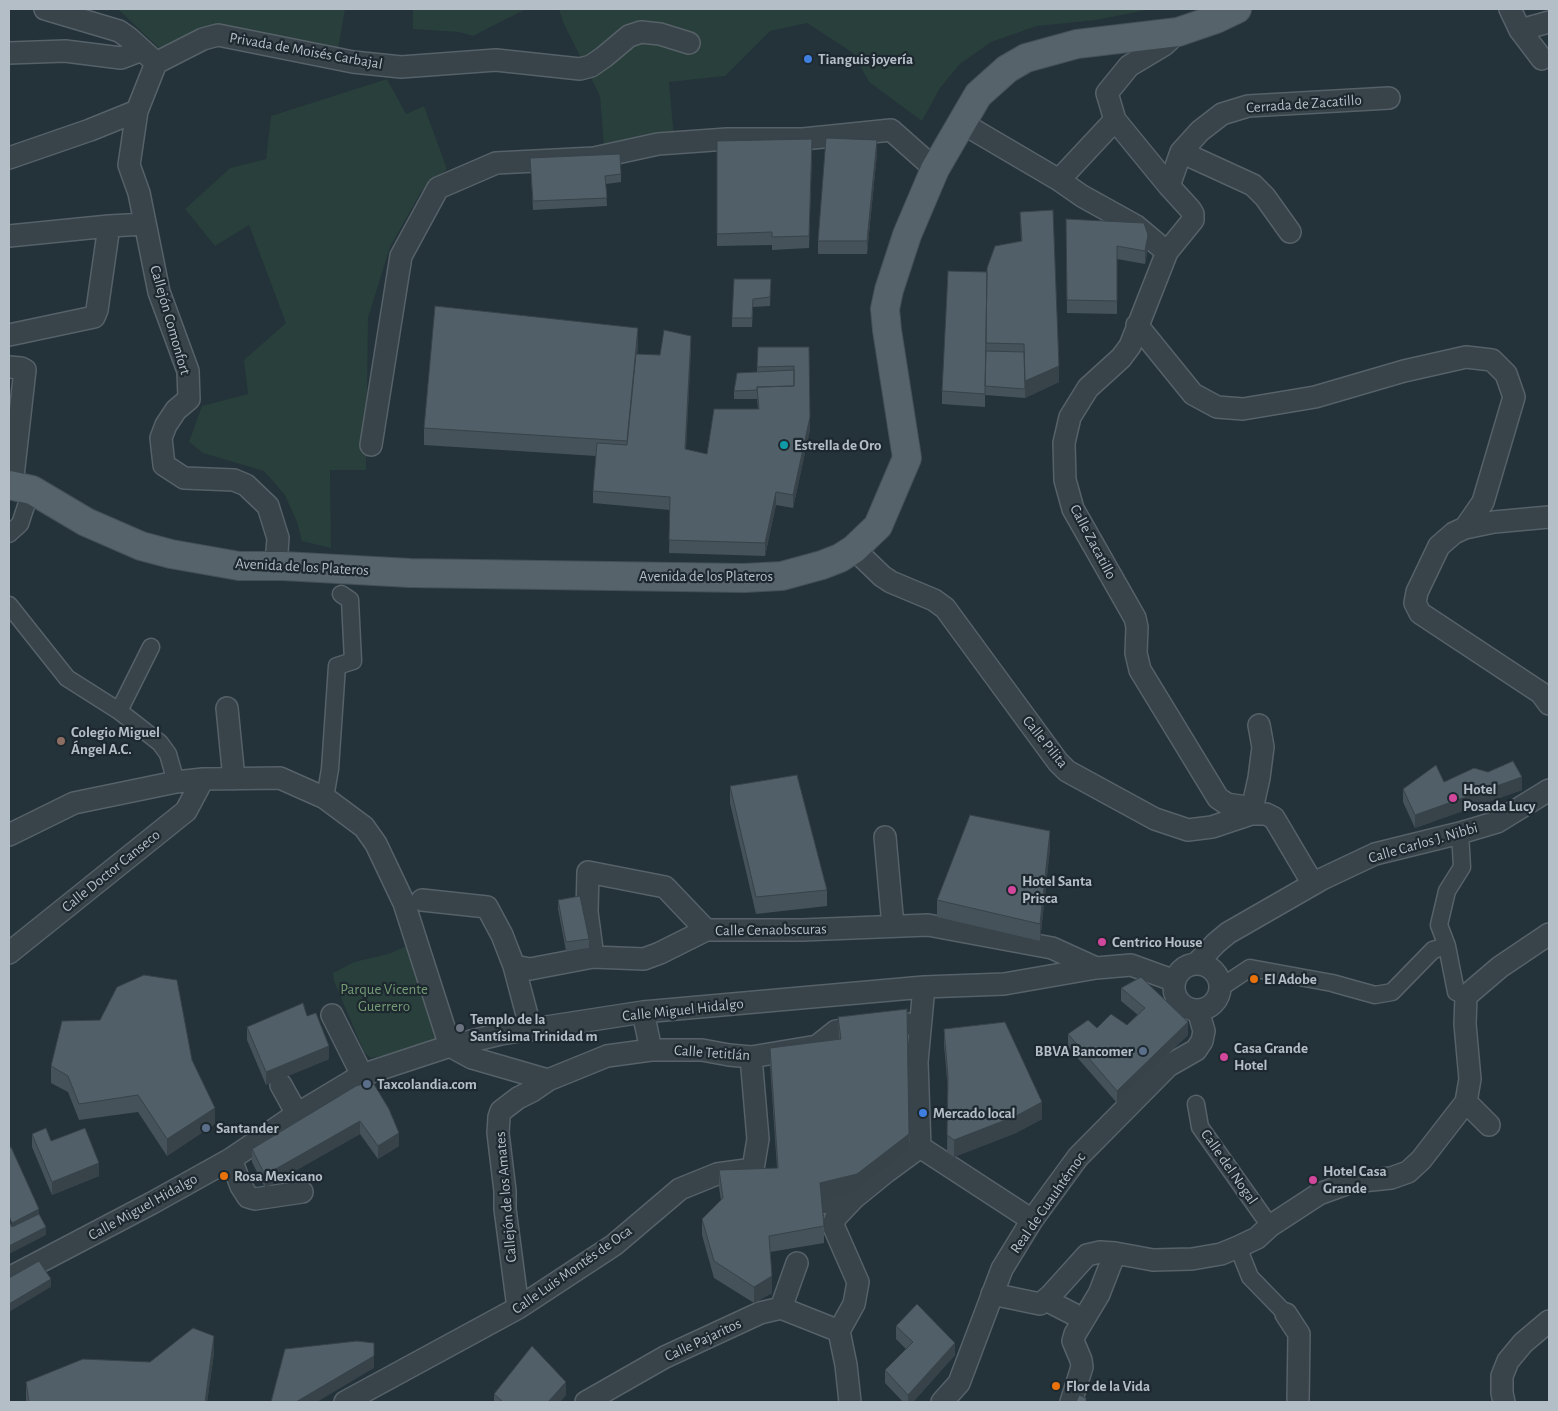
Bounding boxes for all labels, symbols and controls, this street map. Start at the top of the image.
street label: Privada de Moisés Carbajal [228,29,384,73]
place label: Tianguis joyería [818,50,913,68]
marker: Tianguis joyería [802,53,814,65]
street label: Cerrada de Zacatillo [1246,91,1362,117]
street label: Callejón Comonfort [146,263,194,377]
place label: Estrella de Oro [794,436,882,454]
marker: Estrella de Oro [778,439,790,451]
street label: Calle Zacatillo [1066,502,1120,582]
street label: Avenida de los Plateros [235,555,369,579]
street label: Avenida de los Plateros [639,567,773,585]
street label: Calle Pilita [1018,712,1072,772]
place label: Colegio Miguel Ángel A.C. [71,723,160,758]
marker: Colegio Miguel Ángel A.C. [55,735,67,747]
place label: Hotel Posada Lucy [1463,780,1535,815]
marker: Hotel Posada Lucy [1447,792,1459,804]
street label: Calle Carlos J. Nibbi [1366,819,1480,867]
street label: Calle Doctor Canseco [58,826,164,916]
place label: Hotel Santa Prisca [1022,872,1092,907]
marker: Hotel Santa Prisca [1006,884,1018,896]
street label: Calle Cenaobscuras [715,920,827,940]
place label: Centrico House [1112,933,1202,951]
marker: Centrico House [1096,936,1108,948]
place label: El Adobe [1264,970,1317,988]
marker: El Adobe [1248,973,1260,985]
park label: Parque Vicente Guerrero [340,980,428,1015]
street label: Calle Miguel Hidalgo [621,995,745,1025]
place label: Templo de la Santísima Trinidad m [470,1010,598,1045]
marker: Templo de la Santísima Trinidad m [454,1022,466,1034]
place label: Casa Grande Hotel [1234,1039,1308,1074]
street label: Calle Tetitlán [673,1041,751,1065]
place label: BBVA Bancomer [1035,1042,1133,1060]
marker: BBVA Bancomer [1137,1045,1149,1057]
marker: Casa Grande Hotel [1218,1051,1230,1063]
place label: Taxcolandia.com [377,1075,477,1093]
marker: Taxcolandia.com [361,1078,373,1090]
place label: Mercado local [933,1104,1016,1122]
marker: Mercado local [917,1107,929,1119]
place label: Santander [216,1119,279,1137]
marker: Santander [200,1122,212,1134]
street label: Calle del Nogal [1197,1126,1261,1208]
street label: Callejón de los Amates [491,1131,521,1263]
street label: Real de Cuauhtémoc [1006,1149,1090,1257]
place label: Hotel Casa Grande [1323,1162,1387,1197]
place label: Rosa Mexicano [234,1167,323,1185]
street label: Calle Miguel Hidalgo [85,1170,201,1244]
marker: Rosa Mexicano [218,1170,230,1182]
marker: Hotel Casa Grande [1307,1174,1319,1186]
street label: Calle Luis Montés de Oca [509,1222,635,1318]
street label: Calle Pajaritos [662,1314,744,1366]
place label: Flor de la Vida [1066,1377,1150,1395]
marker: Flor de la Vida [1050,1380,1062,1392]

